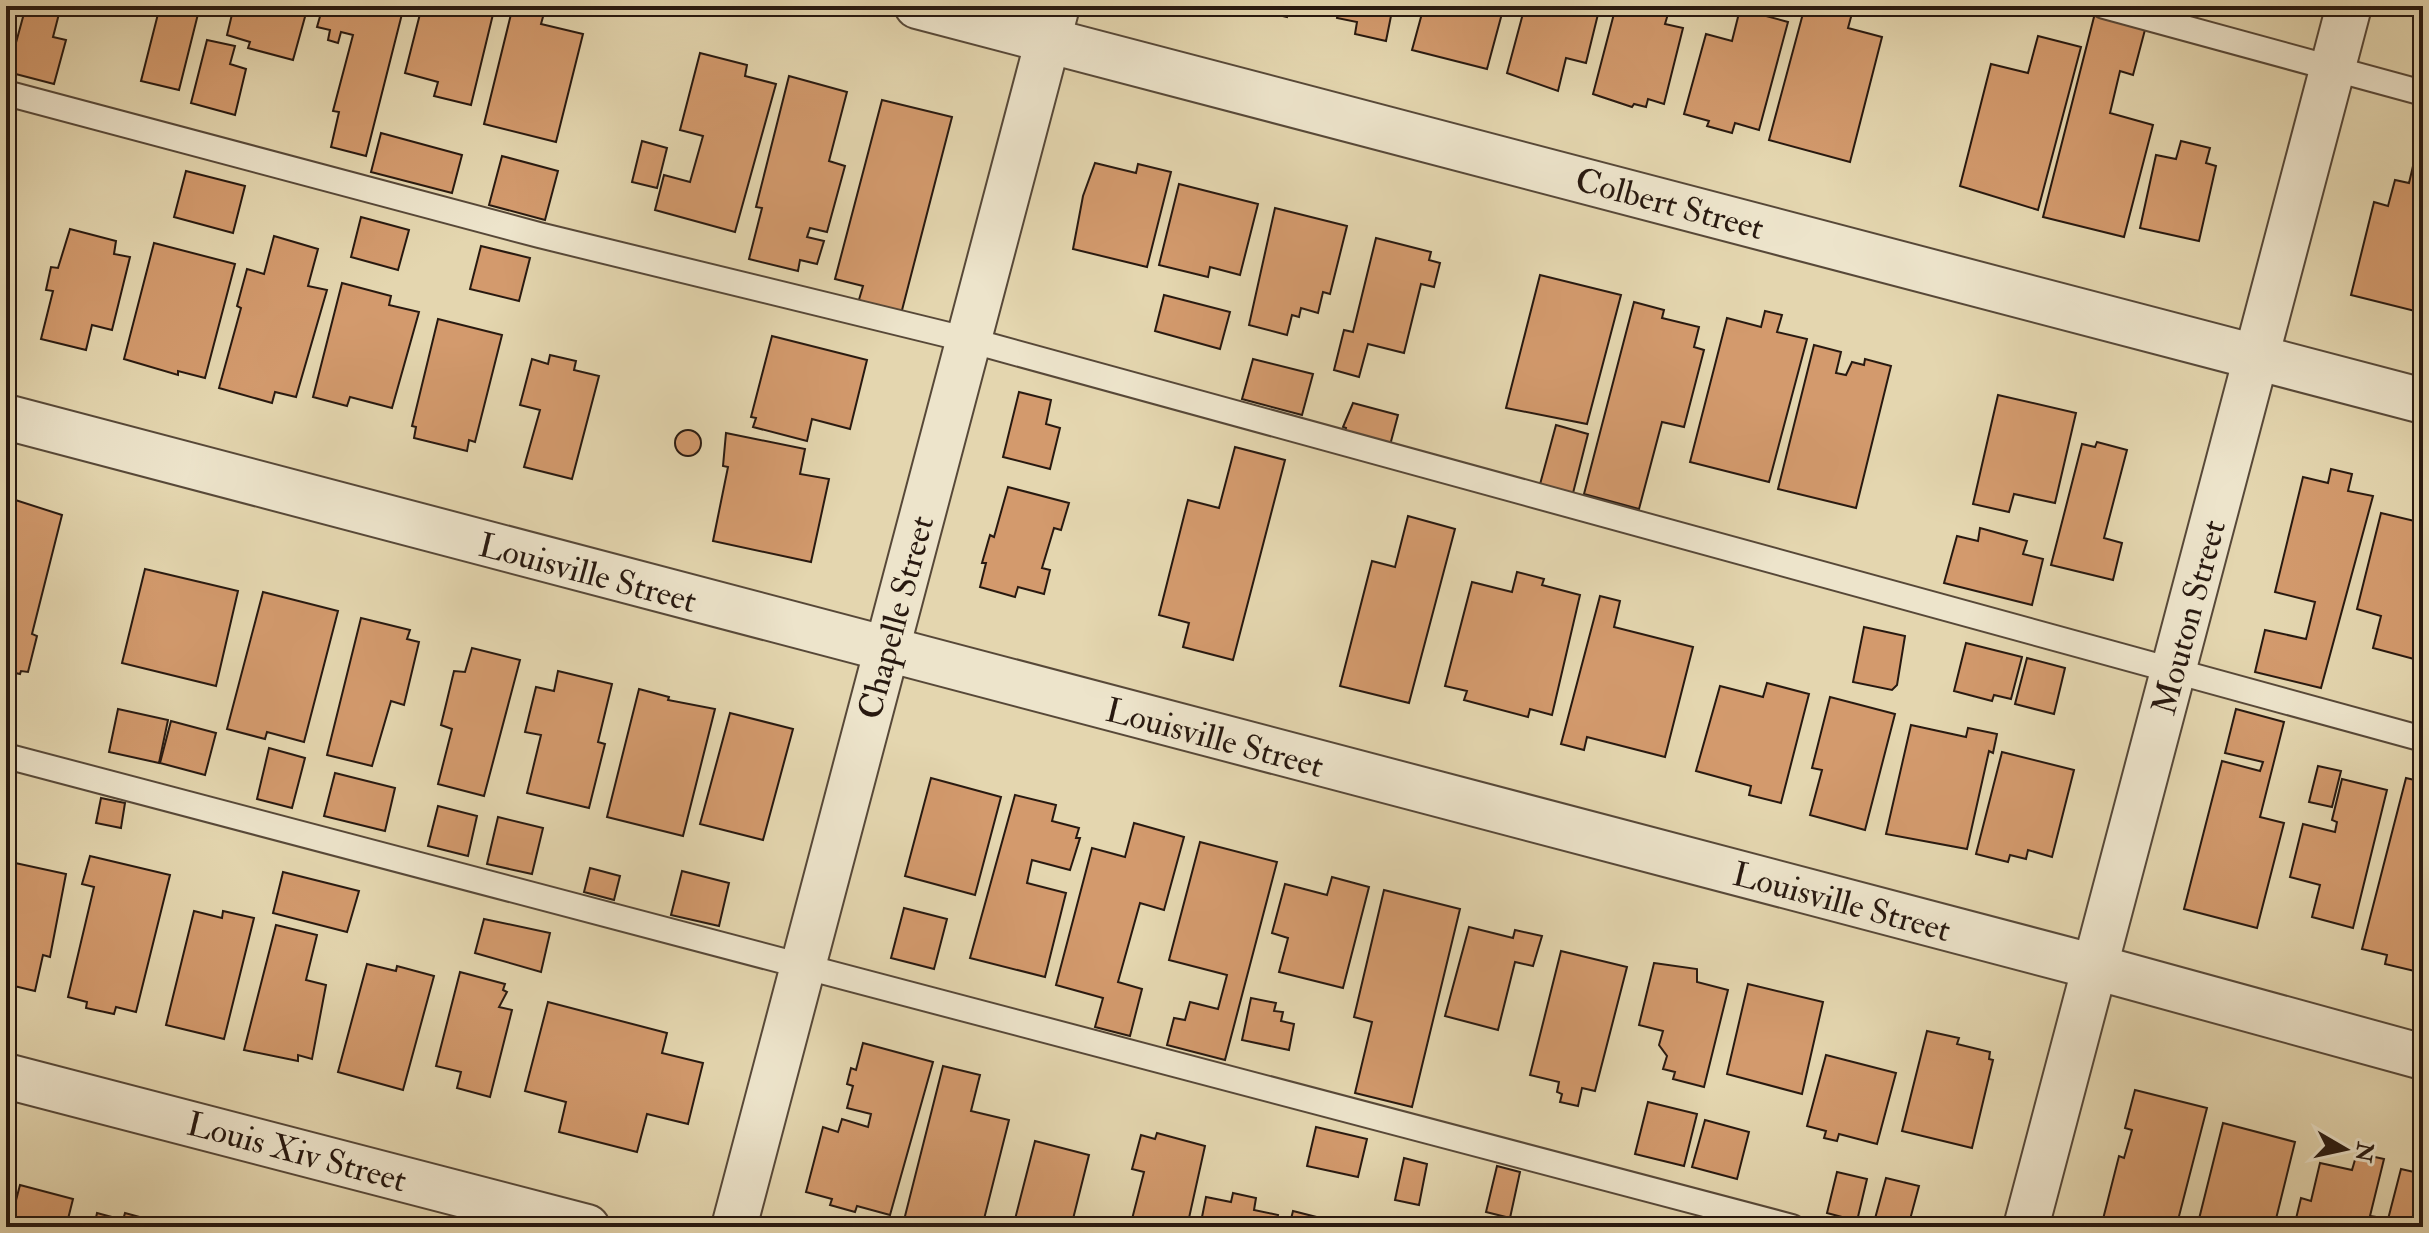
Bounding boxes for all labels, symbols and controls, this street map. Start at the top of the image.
street label: Colbert Street [1571,159,1769,250]
street label: Chapelle Street [849,511,944,724]
street label: Mouton Street [2143,515,2236,720]
street label: Louisville Street [474,524,701,623]
street label: Louisville Street [1101,689,1328,788]
street label: Louisville Street [1728,853,1955,952]
street label: Louis Xiv Street [182,1102,411,1202]
north arrow [2305,1109,2385,1189]
text: N [2348,1139,2379,1164]

